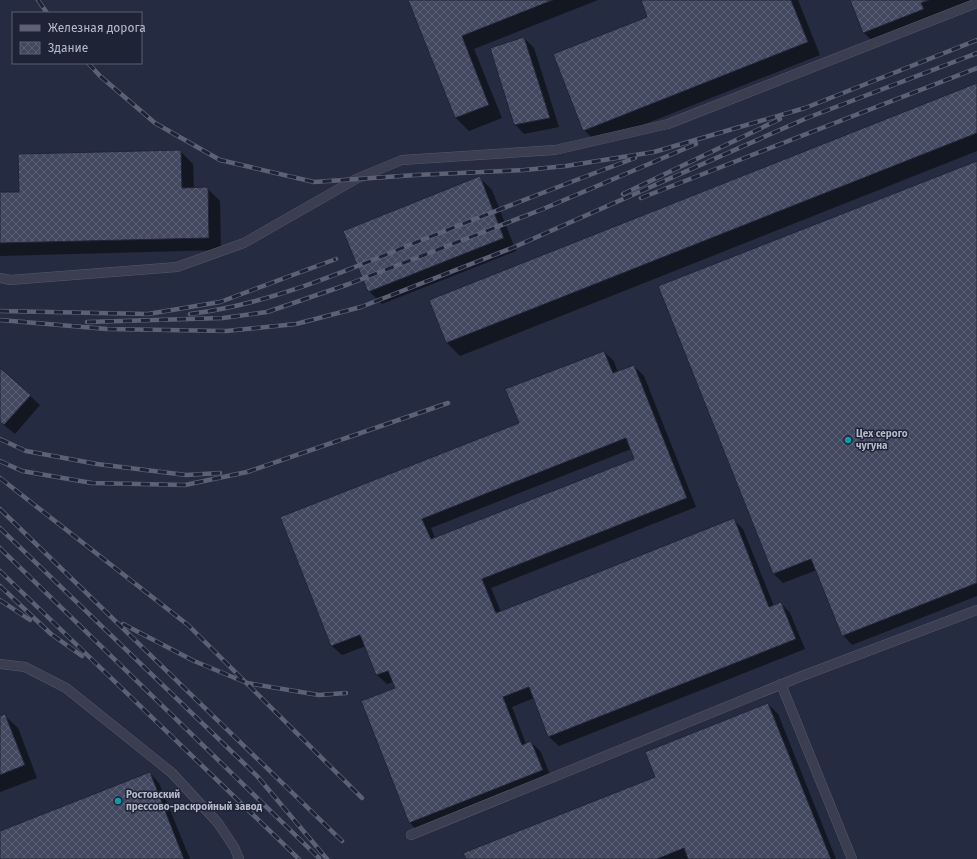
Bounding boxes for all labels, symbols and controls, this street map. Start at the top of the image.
legend [12,12,142,64]
text: Железная дорога [48,21,146,35]
text: Здание [48,41,88,55]
place label: Цех серого чугуна [856,428,908,452]
marker: Цех серого чугуна [843,435,853,445]
place label: Ростовский прессово-раскройный завод [126,789,262,813]
marker: Ростовский прессово-раскройный завод [113,796,123,806]

